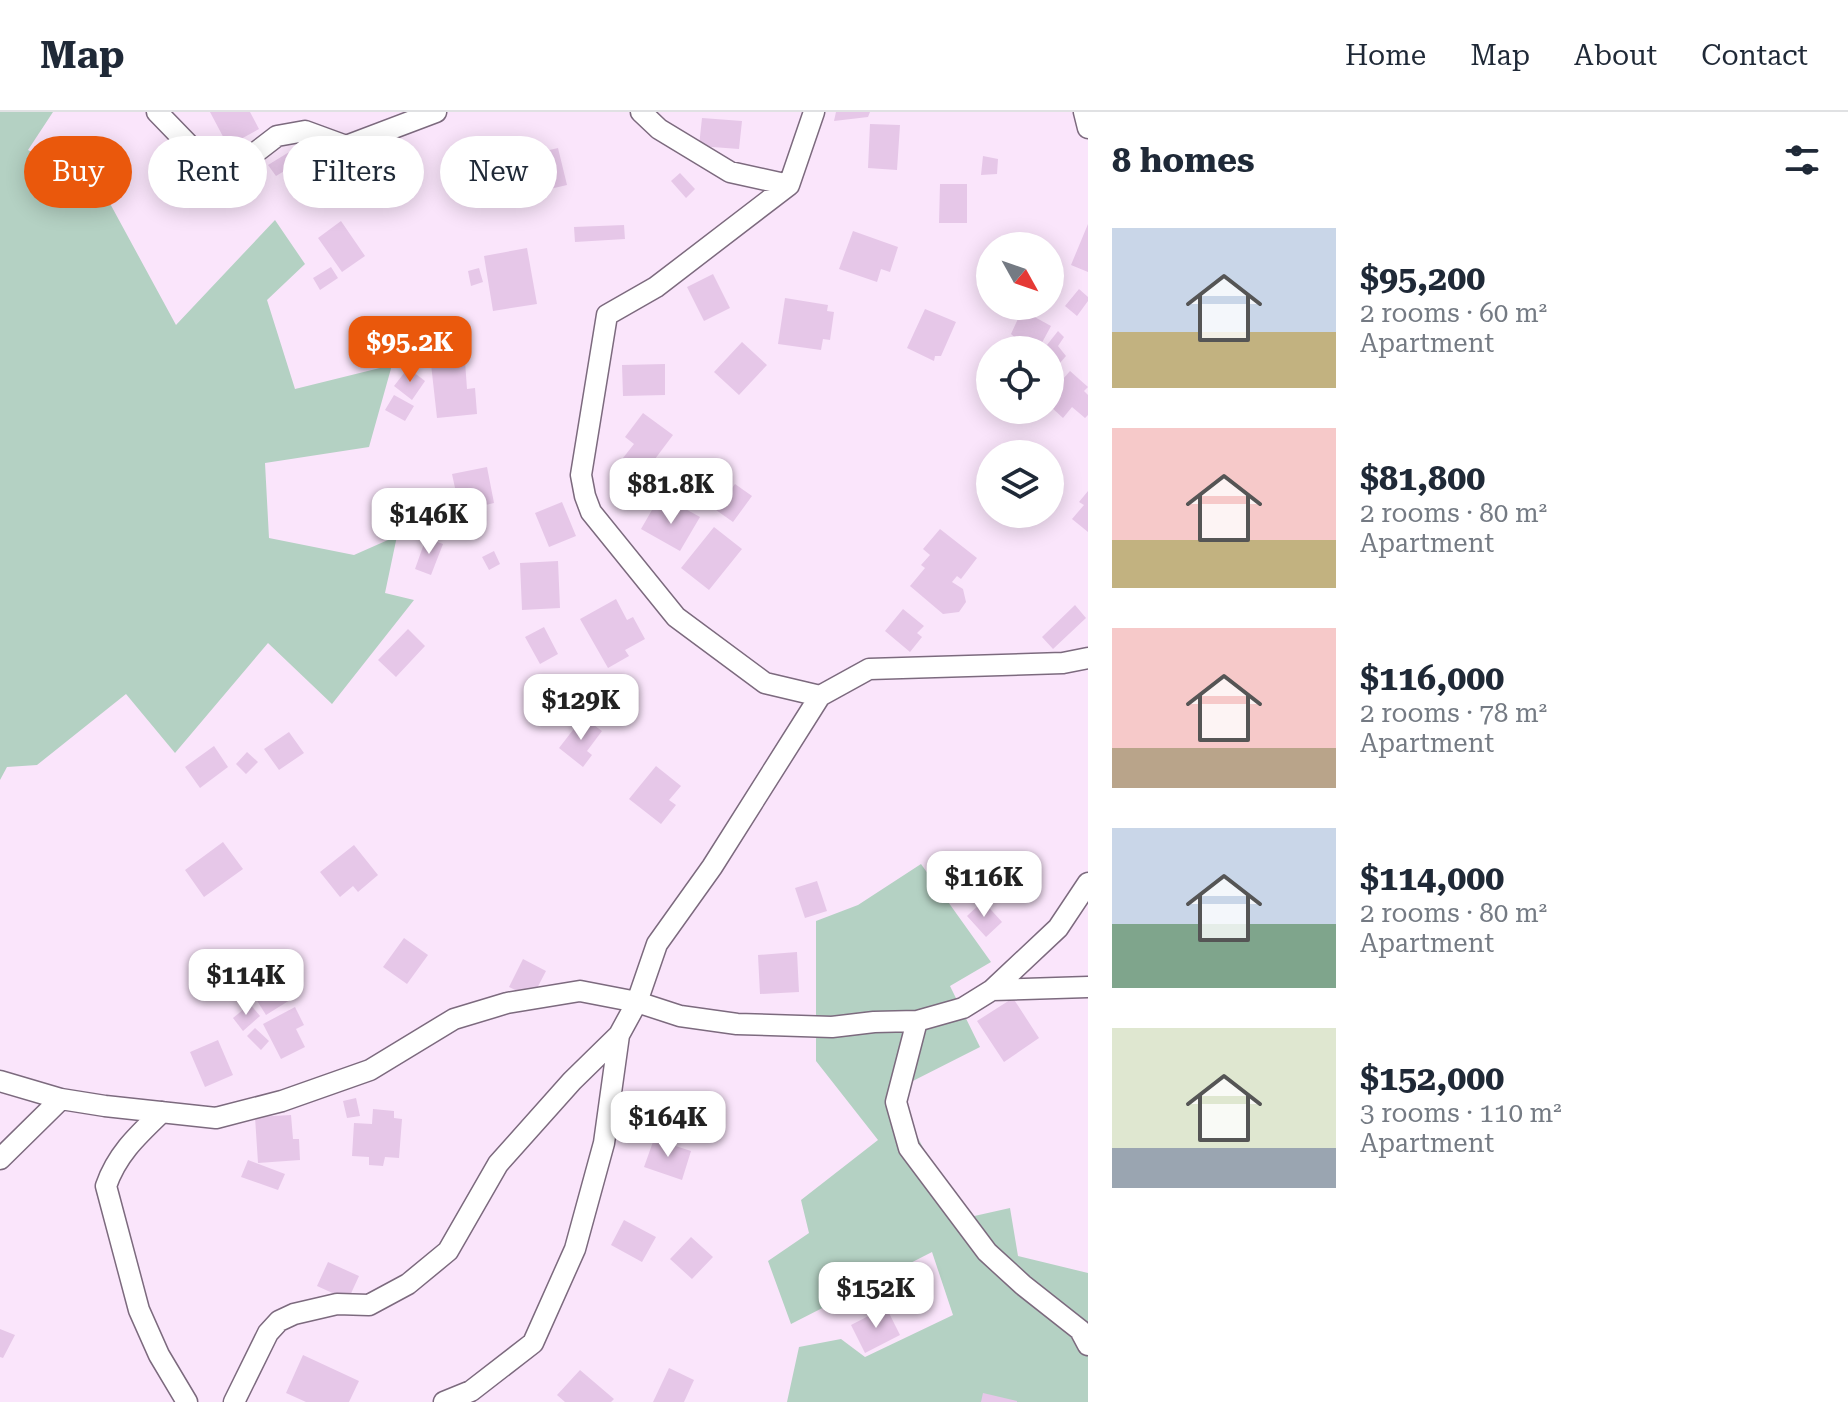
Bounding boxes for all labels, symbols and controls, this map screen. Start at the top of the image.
text: Map [40,33,125,77]
text: Home [1345,39,1426,72]
text: Map [1470,39,1530,72]
text: About [1574,39,1657,72]
text: Contact [1701,39,1808,72]
chip: Buy [24,136,132,208]
chip: Rent [148,136,267,208]
chip: Filters [283,136,424,208]
chip: New [440,136,557,208]
icon: filters [1780,138,1824,182]
text: 8 homes [1112,140,1255,180]
north arrow [976,232,1064,320]
map controls [976,232,1064,528]
text: $95,200 [1360,258,1485,298]
icon: home [1176,260,1272,356]
text: 2 rooms · 60 m² [1360,298,1547,328]
pin: $95.2K [345,316,475,384]
text: $95.2K [367,327,453,357]
text: Apartment [1360,328,1494,358]
button: locate [976,336,1064,424]
button: layers [976,440,1064,528]
pin: $81.8K [606,458,736,526]
text: $81,800 [1360,458,1485,498]
icon: home [1176,460,1272,556]
text: $81.8K [628,469,714,499]
pin: $146K [373,488,485,556]
text: 2 rooms · 80 m² [1360,498,1547,528]
text: $146K [390,499,468,529]
text: Apartment [1360,528,1494,558]
text: $116,000 [1360,658,1504,698]
icon: home [1176,660,1272,756]
pin: $129K [525,674,637,742]
text: $129K [542,685,620,715]
text: 2 rooms · 78 m² [1360,698,1547,728]
text: Apartment [1360,728,1494,758]
pin: $116K [928,851,1040,919]
text: $114,000 [1360,858,1504,898]
icon: home [1176,860,1272,956]
text: $116K [945,862,1023,892]
text: 2 rooms · 80 m² [1360,898,1547,928]
text: Apartment [1360,928,1494,958]
pin: $114K [190,949,302,1017]
text: $114K [207,960,285,990]
text: $152,000 [1360,1058,1504,1098]
icon: home [1176,1060,1272,1156]
pin: $164K [612,1091,724,1159]
text: 3 rooms · 110 m² [1360,1098,1562,1128]
text: $164K [629,1102,707,1132]
text: Apartment [1360,1128,1494,1158]
pin: $152K [820,1262,932,1330]
text: $152K [837,1273,915,1303]

